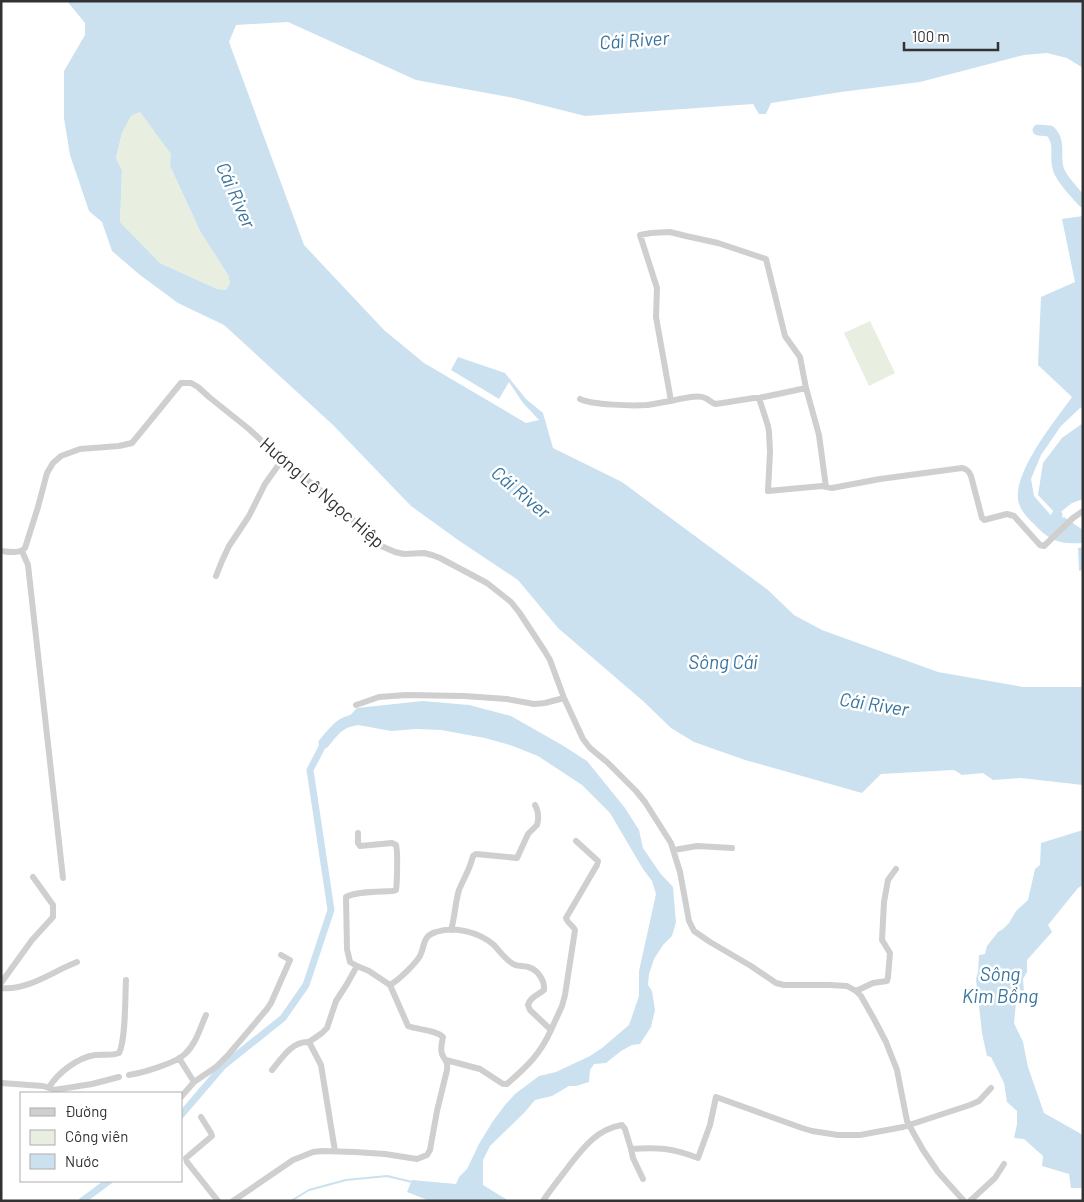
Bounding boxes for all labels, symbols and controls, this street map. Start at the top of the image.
scale bar [904,20,998,52]
water label: Cái River [598,26,671,53]
text: 100 m [912,27,950,45]
water label: Cái River [212,158,262,233]
street label: Hương Lộ Ngọc Hiệp [256,432,389,552]
water label: Cái River [487,460,556,524]
water label: Sông Cái [688,650,758,673]
water label: Cái River [838,687,912,721]
water label: Sông Kim Bồng [962,962,1038,1007]
legend [20,1092,182,1182]
text: Đường [65,1102,107,1120]
text: Công viên [65,1127,128,1145]
text: Nước [65,1152,99,1170]

